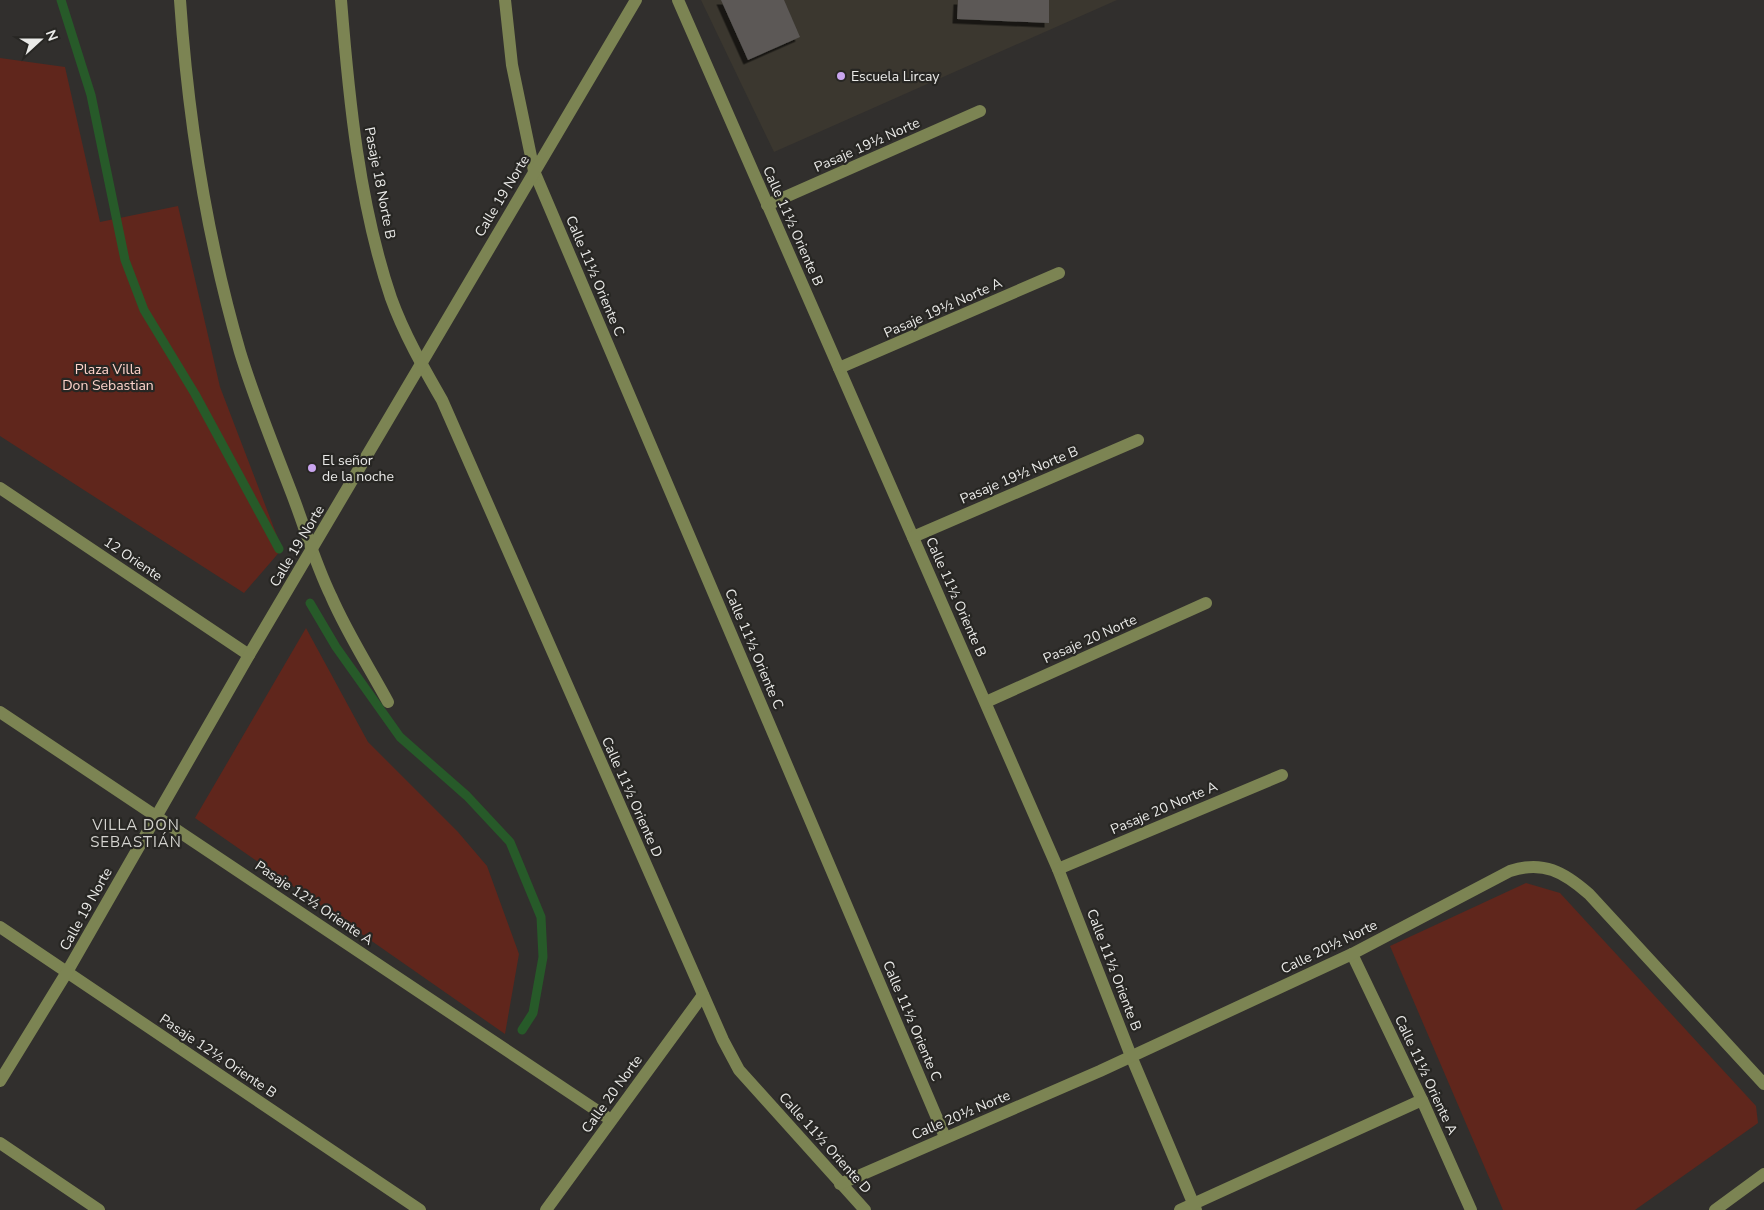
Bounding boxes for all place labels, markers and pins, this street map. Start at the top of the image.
place label: Escuela Lircay [851,67,940,86]
marker: Escuela Lircay [835,70,847,82]
place label: El señor de la noche [322,451,394,486]
marker: El señor de la noche [306,462,318,474]

